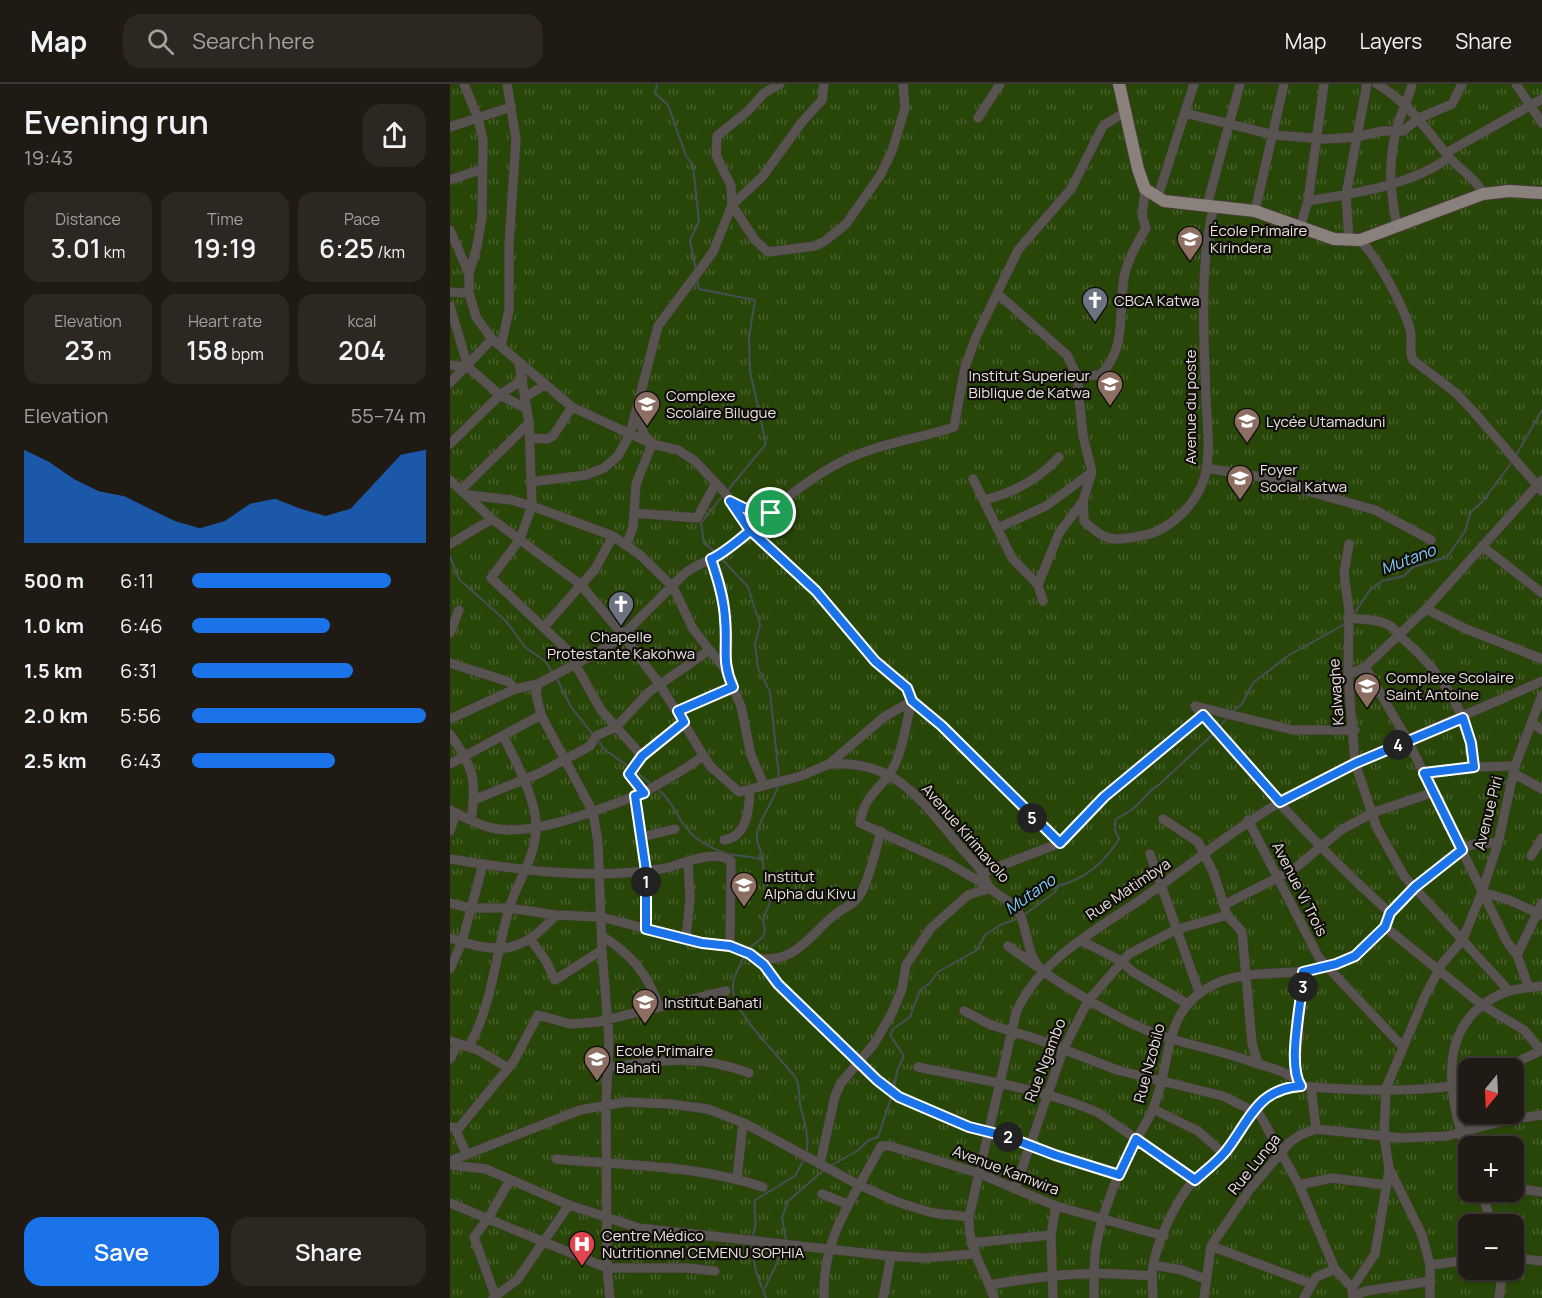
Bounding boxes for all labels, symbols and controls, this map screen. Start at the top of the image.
search box [123,14,543,68]
text: Map [30,22,87,60]
icon: search [144,25,177,58]
text: Search here [192,26,315,56]
text: Map [1285,27,1326,55]
text: Layers [1359,27,1422,55]
text: Share [1455,27,1512,55]
text: Evening run [24,99,209,144]
button: share [363,104,426,167]
text: 19:43 [24,144,73,171]
text: Distance [55,208,121,230]
text: Time [207,208,243,230]
text: Pace [344,208,380,230]
place label: École Primaire Kirindera [1210,220,1308,258]
school or university icon: École Primaire Kirindera [1175,224,1205,262]
text: 3.01 [51,230,101,266]
text: 19:19 [194,230,256,266]
text: 6:25 [319,230,374,266]
text: km [101,241,125,263]
text: /km [374,241,405,263]
church icon: CBCA Katwa [1080,285,1110,323]
place label: CBCA Katwa [1114,290,1200,311]
text: Elevation [54,310,122,332]
text: Heart rate [188,310,262,332]
text: kcal [347,310,377,332]
text: 23 [65,332,95,368]
text: 158 [186,332,228,368]
text: 204 [338,332,386,368]
text: m [95,343,111,365]
text: bpm [228,343,264,365]
street label: Avenue du poste [1180,349,1201,465]
place label: Institut Superieur Biblique de Katwa [968,365,1091,403]
school or university icon: Institut Superieur Biblique de Katwa [1095,369,1125,407]
place label: Complexe Scolaire Bilugue [666,385,776,423]
school or university icon: Complexe Scolaire Bilugue [632,389,662,427]
text: Elevation [24,402,108,429]
text: 55–74 m [351,402,426,429]
school or university icon: Lycée Utamaduni [1232,406,1262,444]
place label: Lycée Utamaduni [1266,411,1386,432]
place label: Foyer Social Katwa [1260,459,1347,497]
school or university icon: Foyer Social Katwa [1225,463,1255,501]
pin [745,487,796,538]
icon: arrive [754,496,787,529]
water label: Mutano [1377,538,1440,580]
text: 500 m [24,567,84,594]
text: 6:11 [120,567,154,594]
church icon: Chapelle Protestante Kakohwa [606,589,636,627]
text: 1.0 km [24,612,84,639]
text: 6:46 [120,612,163,639]
place label: Chapelle Protestante Kakohwa [547,626,695,664]
text: 1.5 km [24,657,83,684]
text: 6:31 [120,657,157,684]
street label: Kalwaghe [1323,658,1349,726]
place label: Complexe Scolaire Saint Antoine [1386,667,1514,705]
school or university icon: Complexe Scolaire Saint Antoine [1352,671,1382,709]
text: 2.0 km [24,702,88,729]
text: 5:56 [120,702,162,729]
pin: 4 [1383,730,1413,760]
text: 4 [1393,734,1403,756]
text: 2.5 km [24,747,86,774]
text: 6:43 [120,747,161,774]
street label: Avenue Piri [1469,774,1507,852]
street label: Avenue Kirimavolo [917,779,1015,887]
pin: 5 [1017,803,1047,833]
text: 5 [1027,807,1037,829]
street label: Avenue Vi Trois [1267,838,1333,940]
street label: Rue Matimbya [1082,853,1174,925]
place label: Institut Alpha du Kivu [764,866,856,904]
pin: 1 [631,867,661,897]
water label: Mutano [1000,868,1061,919]
school or university icon: Institut Alpha du Kivu [729,870,759,908]
text: 1 [642,871,650,893]
pin: 3 [1288,972,1318,1002]
text: 3 [1298,976,1308,998]
school or university icon: Institut Bahati [630,987,660,1025]
place label: Institut Bahati [664,992,762,1013]
street label: Rue Ngambo [1019,1015,1071,1105]
street label: Rue Nzobilo [1128,1021,1170,1105]
place label: Ecole Primaire Bahati [616,1040,714,1078]
school or university icon: Ecole Primaire Bahati [582,1044,612,1082]
north arrow [1458,1058,1524,1124]
map controls [1458,1058,1524,1280]
pin: 2 [993,1122,1023,1152]
text: 2 [1003,1126,1013,1148]
street label: Rue Lunga [1223,1129,1285,1199]
button: + [1458,1136,1524,1202]
street label: Avenue Kamwira [950,1140,1062,1200]
button: − [1458,1214,1524,1280]
button: Save [24,1217,219,1286]
button: Share [231,1217,426,1286]
place label: Centre Médico Nutritionnel CEMENU SOPHIA [602,1225,805,1263]
hospital icon: Centre Médico Nutritionnel CEMENU SOPHIA [567,1229,597,1267]

